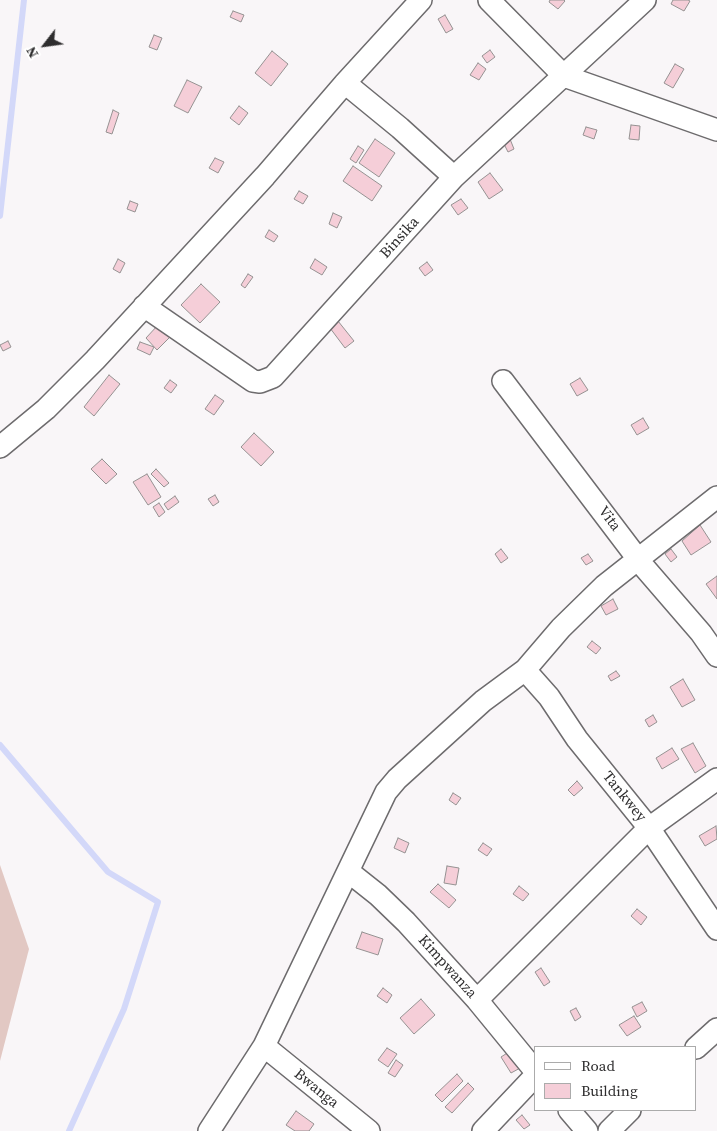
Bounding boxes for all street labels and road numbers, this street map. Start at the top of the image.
street label: Binsika [377,213,423,263]
street label: Vita [594,503,624,535]
street label: Tankwey [598,768,650,826]
street label: Kimpwanza [414,932,480,1002]
street label: Bwanga [290,1066,342,1112]

